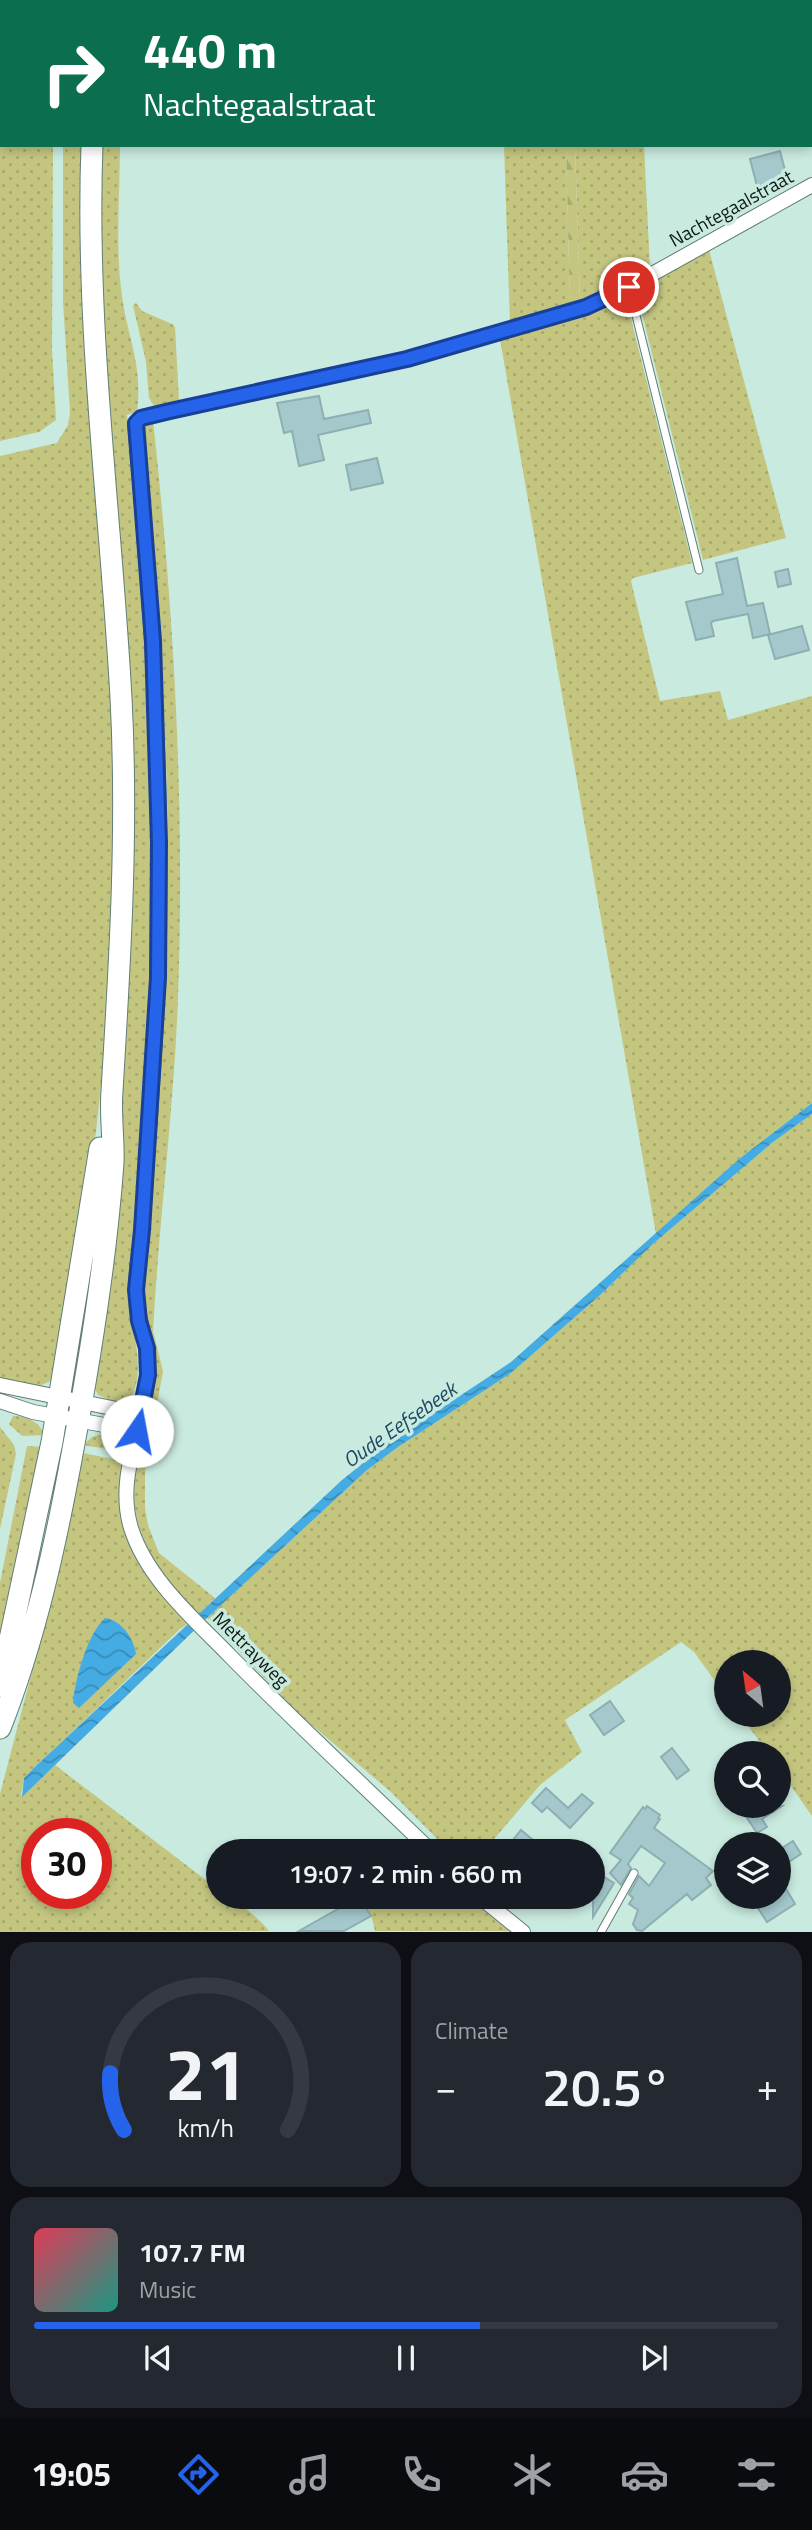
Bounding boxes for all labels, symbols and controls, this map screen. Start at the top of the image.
text: 440 m [143,12,277,87]
icon: right [28,28,119,119]
text: Nachtegaalstraat [143,80,375,128]
street label: Nachtegaalstraat [663,161,798,254]
pin [599,257,659,317]
icon: arrive [610,268,648,306]
water label: Oude Eefsebeek [336,1371,465,1475]
position arrow [100,1394,174,1468]
street label: Mettrayweg [207,1604,296,1694]
north arrow [714,1650,791,1727]
map controls [714,1650,791,1909]
button: search [714,1741,791,1818]
speed limit sign: 30 [21,1818,112,1909]
button: layers [714,1832,791,1909]
text: 19:07 · 2 min · 660 m [289,1854,522,1893]
text: Climate [435,2013,508,2048]
text: 21 [165,2019,246,2129]
text: 20.5° [542,2047,671,2126]
text: − [435,2058,456,2116]
text: + [757,2058,778,2116]
text: km/h [177,2109,234,2147]
text: 107.7 FM [139,2233,246,2272]
text: Music [139,2272,196,2307]
icon: previous [139,2339,177,2377]
icon: pause [387,2339,425,2377]
icon: next [635,2339,673,2377]
text: 19:05 [31,2450,111,2498]
icon: directions [174,2450,223,2499]
icon: music [285,2450,334,2499]
icon: phone [397,2450,446,2499]
icon: climate [508,2450,557,2499]
icon: car [620,2450,669,2499]
icon: filters [732,2450,781,2499]

